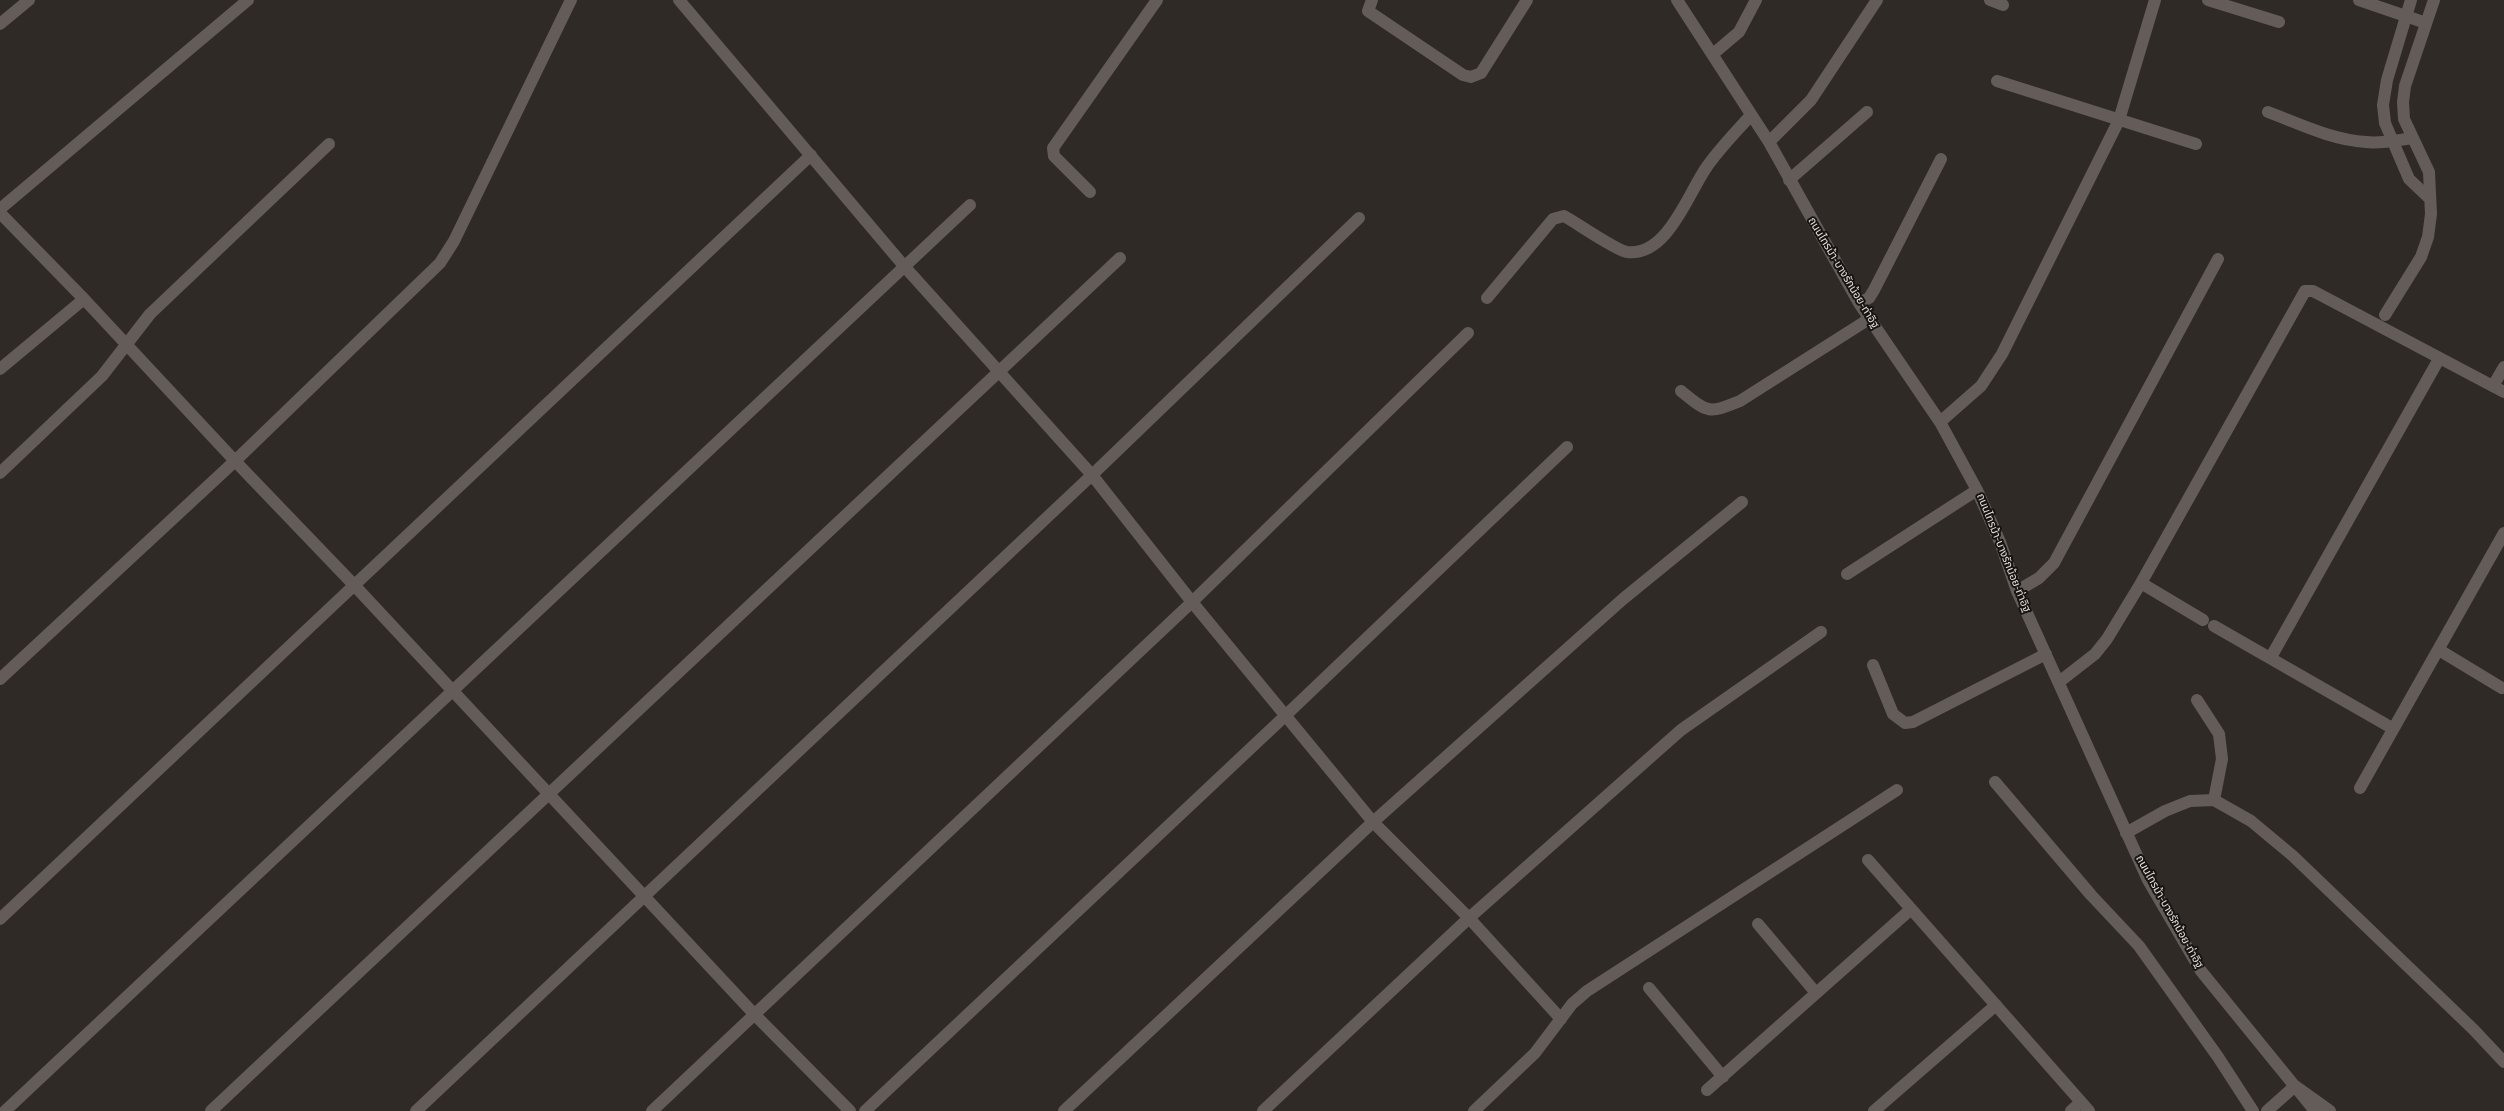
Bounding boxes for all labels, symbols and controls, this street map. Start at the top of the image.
street label: ถนนไทรม้า-บางรักน้อย-ท่าอิฐ [1805,215,1881,331]
street label: ถนนไทรม้า-บางรักน้อย-ท่าอิฐ [1973,492,2033,614]
street label: ถนนไทรม้า-บางรักน้อย-ท่าอิฐ [2132,853,2206,971]

